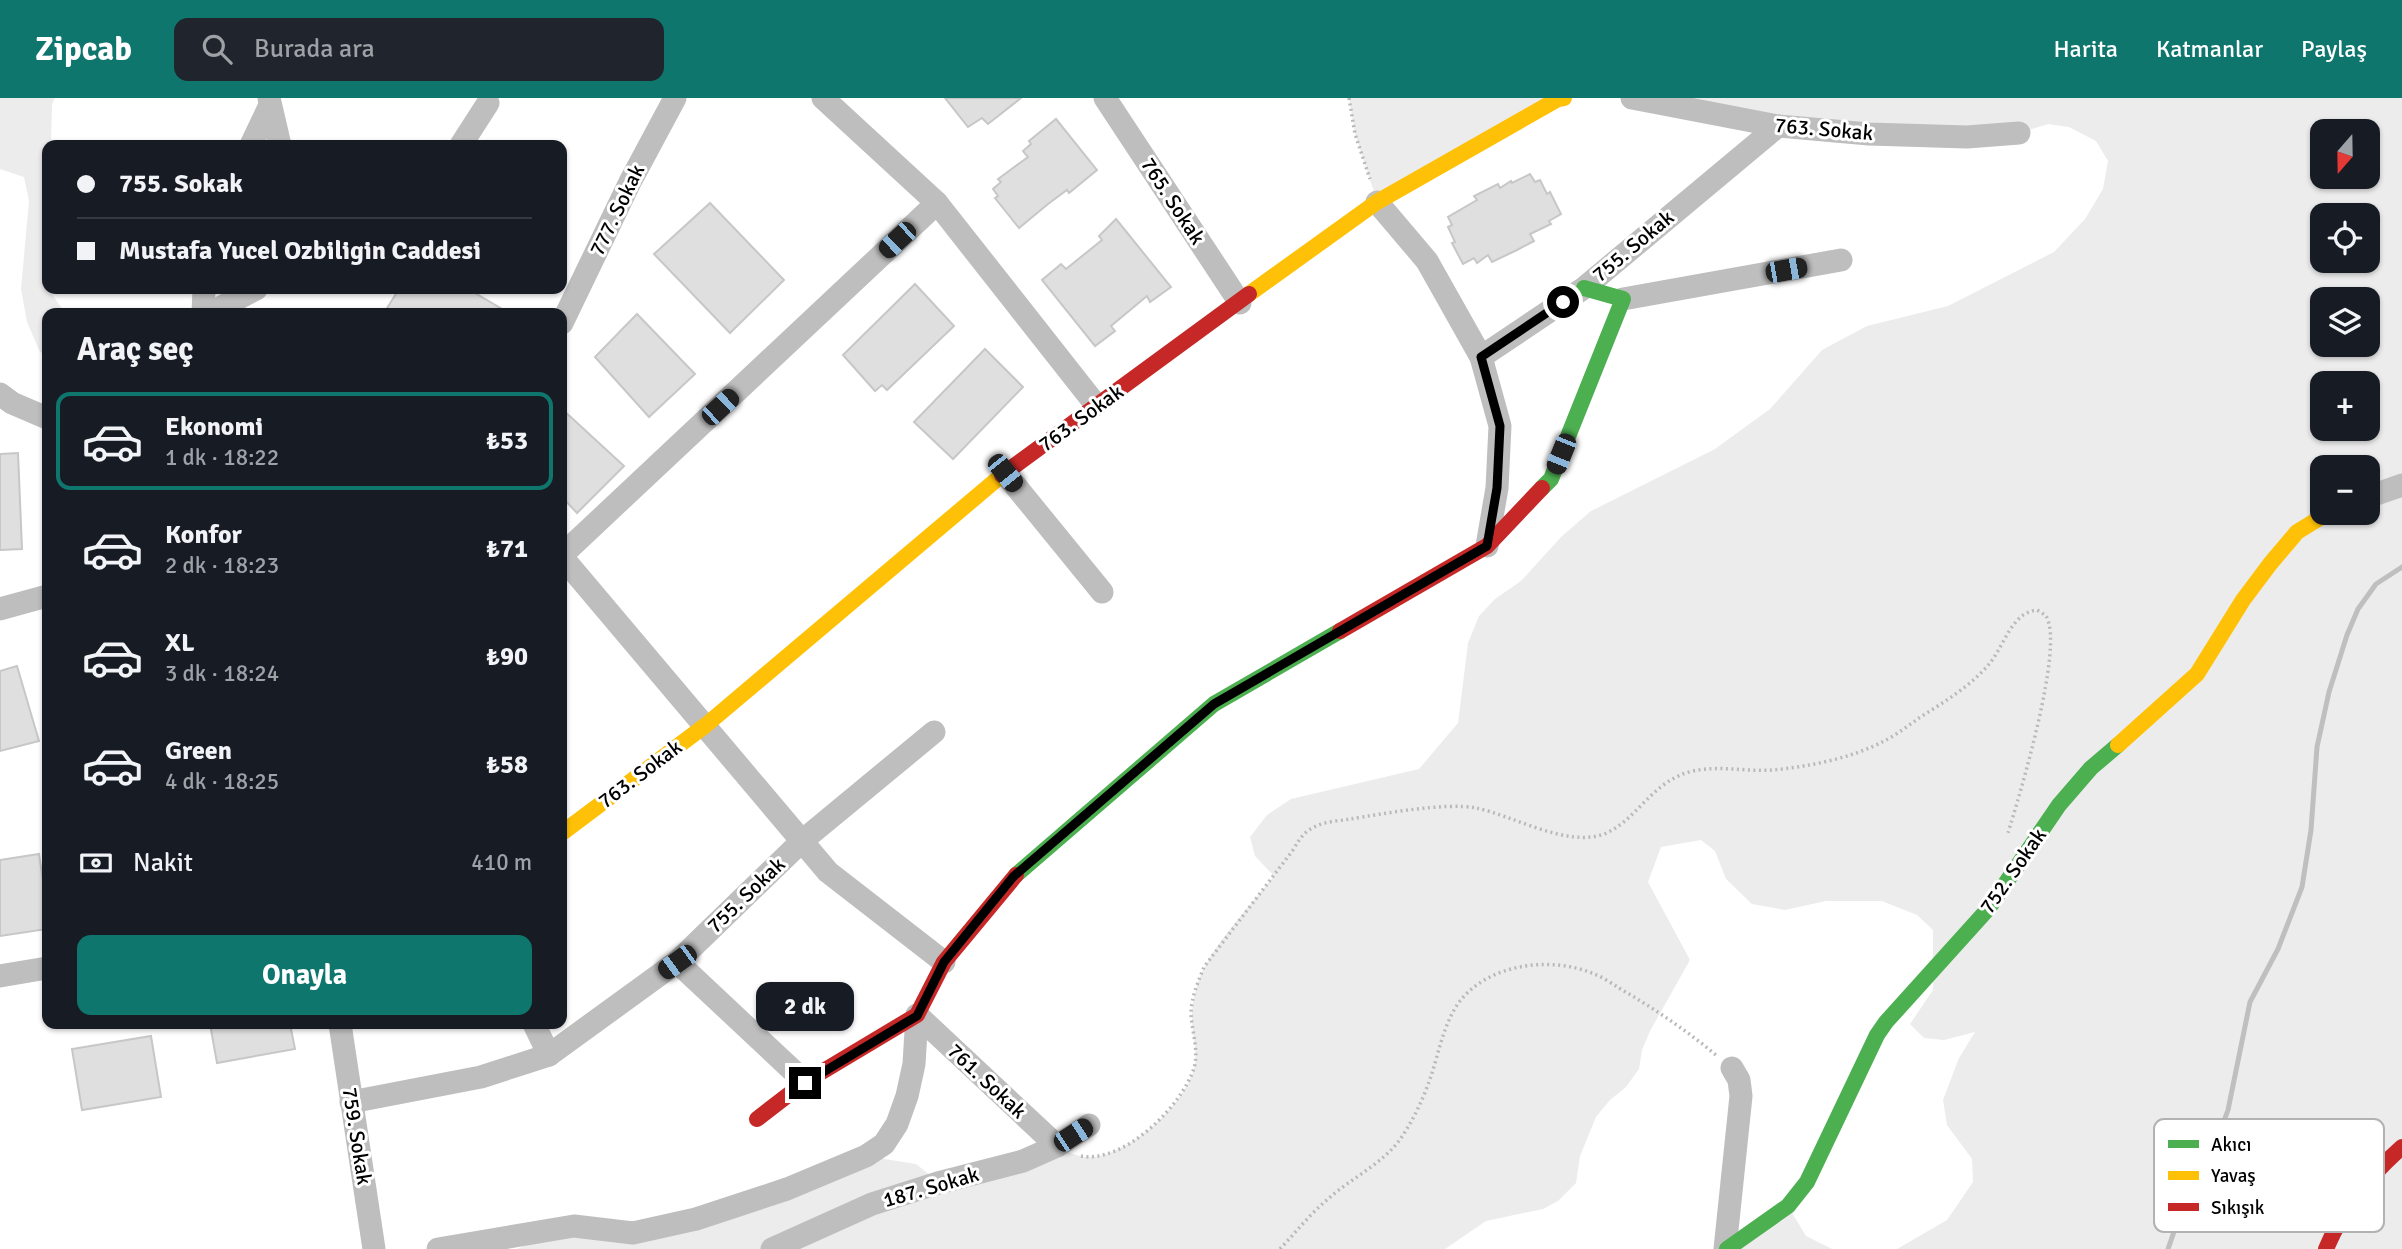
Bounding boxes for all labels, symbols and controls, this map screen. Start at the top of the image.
search box [174,18,664,81]
text: Zipcab [35,29,132,70]
icon: search [198,30,236,68]
text: Burada ara [254,33,375,65]
text: Harita [2053,34,2118,64]
text: Katmanlar [2156,34,2263,64]
text: Paylaş [2301,34,2367,64]
street label: 763. Sokak [1774,112,1875,146]
north arrow [2310,119,2380,189]
map controls [2310,119,2380,525]
street label: 765. Sokak [1135,153,1211,250]
street label: 777. Sokak [584,160,650,260]
text: 755. Sokak [119,168,243,200]
button: locate [2310,203,2380,273]
street label: 755. Sokak [1587,204,1679,288]
car [875,218,920,262]
text: Mustafa Yucel Ozbiligin Caddesi [119,235,481,267]
car [1764,256,1809,284]
route start [1547,286,1579,318]
button: layers [2310,287,2380,357]
text: Araç seç [77,330,194,369]
button: + [2310,371,2380,441]
street label: 763. Sokak [1034,378,1129,457]
car [698,385,743,429]
icon: car [81,410,144,473]
text: Ekonomi [165,411,263,443]
text: ₺53 [486,425,528,457]
car [1544,431,1579,477]
text: 1 dk · 18:22 [165,443,279,472]
car [984,450,1027,496]
button: − [2310,455,2380,525]
icon: car [81,518,144,581]
text: Konfor [165,519,242,551]
text: ₺71 [486,533,528,565]
text: 2 dk · 18:23 [165,551,279,580]
icon: car [81,626,144,689]
text: XL [165,627,195,659]
text: ₺90 [486,641,528,673]
text: 3 dk · 18:24 [165,659,279,688]
icon: car [81,734,144,797]
street label: 763. Sokak [593,734,688,814]
text: Green [165,735,232,767]
text: ₺58 [486,749,528,781]
text: 4 dk · 18:25 [165,767,279,796]
street label: 752. Sokak [1974,823,2052,919]
icon: cash [77,844,115,882]
text: Nakit [133,847,193,879]
text: 410 m [471,848,532,877]
street label: 755. Sokak [702,851,791,939]
button: Onayla [77,935,532,1015]
car [654,941,701,983]
callout: 2 dk [756,982,854,1030]
text: 2 dk [784,992,826,1021]
street label: 761. Sokak [942,1038,1032,1124]
route end [789,1067,821,1099]
street label: 759. Sokak [336,1085,378,1187]
car [1050,1115,1097,1155]
legend [2154,1119,2384,1232]
text: Akıcı [2211,1133,2251,1157]
street label: 187. Sokak [880,1161,982,1213]
text: Yavaş [2211,1164,2256,1188]
text: Sıkışık [2211,1196,2265,1220]

